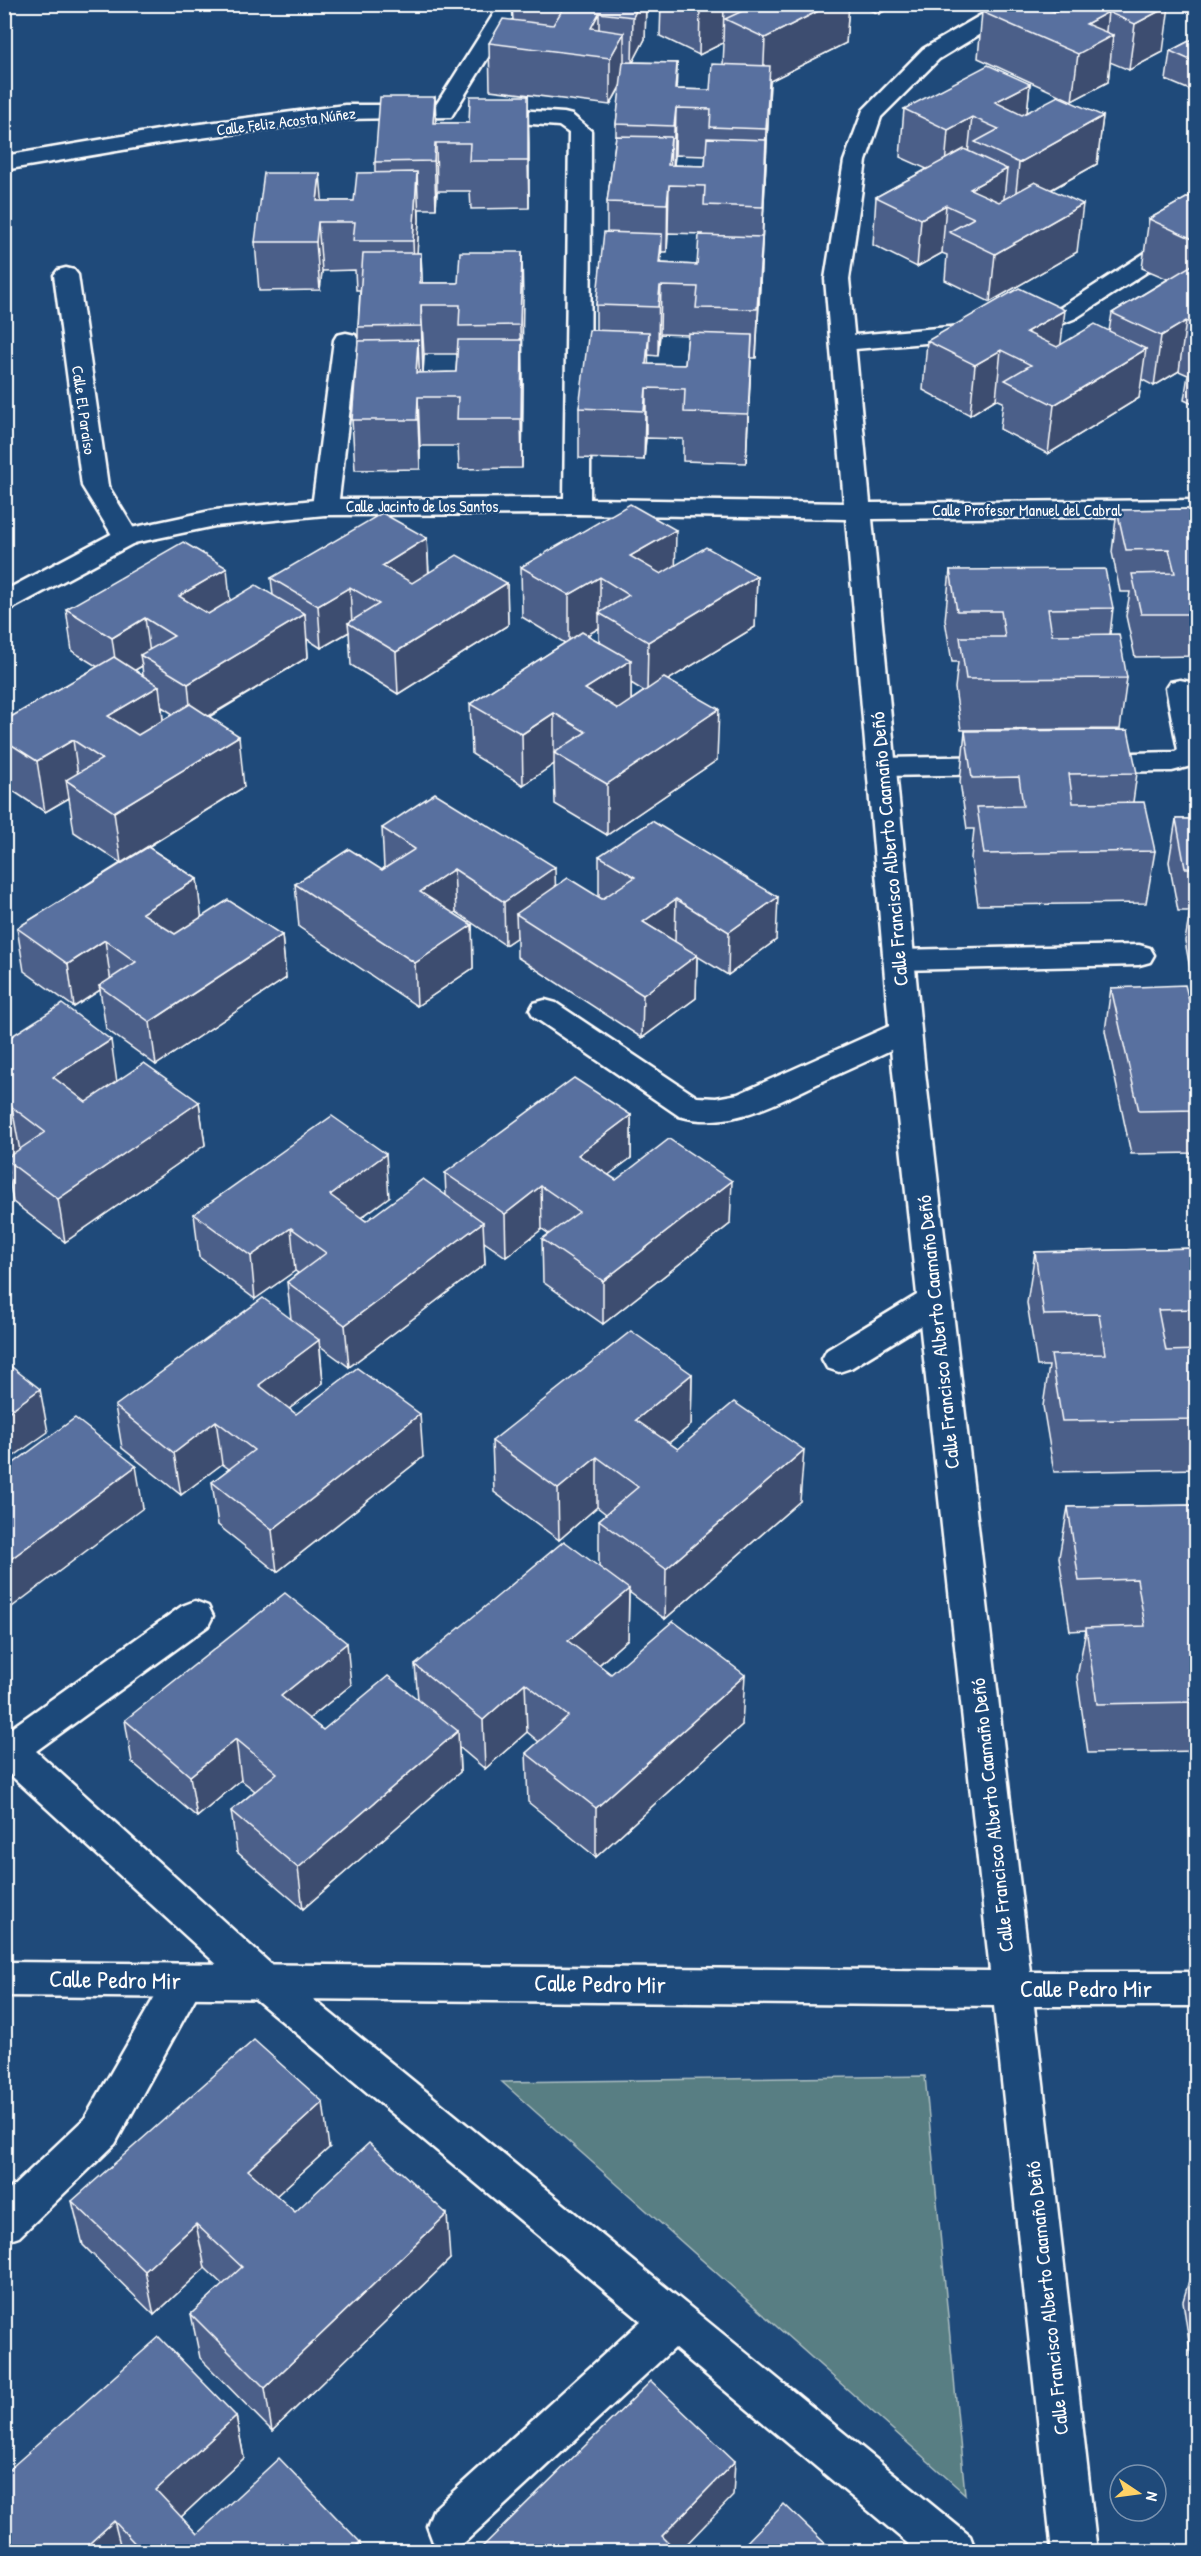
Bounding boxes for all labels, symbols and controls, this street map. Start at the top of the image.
street label: Calle Feliz Acosta Núñez [215,102,357,140]
street label: Calle El Paraíso [67,364,101,456]
street label: Calle Jacinto de los Santos [346,495,498,517]
street label: Calle Profesor Manuel del Cabral [932,499,1122,521]
street label: Calle Francisco Alberto Caamaño Deñó [863,711,914,987]
street label: Calle Francisco Alberto Caamaño Deñó [910,1194,965,1470]
street label: Calle Francisco Alberto Caamaño Deñó [964,1677,1019,1953]
street label: Calle Pedro Mir [49,1962,181,1996]
street label: Calle Pedro Mir [534,1966,666,2000]
street label: Calle Pedro Mir [1020,1972,1152,2004]
street label: Calle Francisco Alberto Caamaño Deñó [1019,2160,1074,2436]
north arrow [1108,2463,1168,2523]
text: N [1141,2490,1164,2503]

